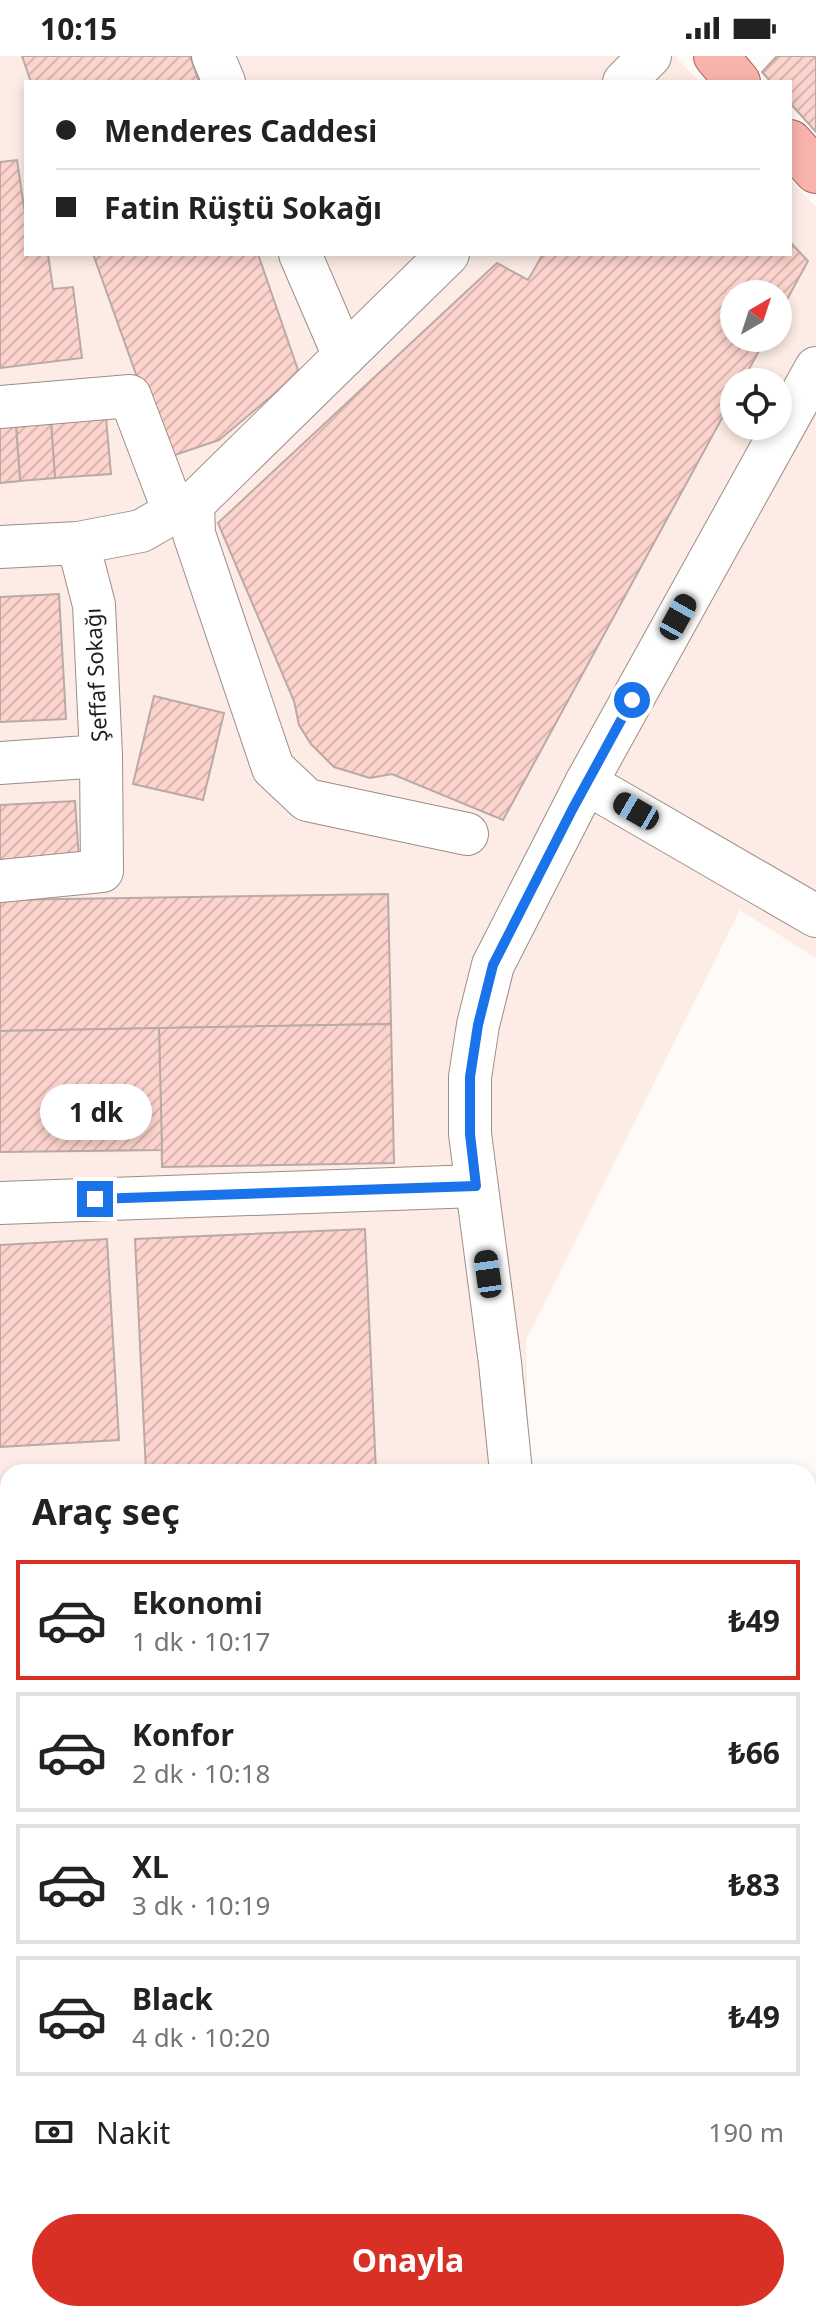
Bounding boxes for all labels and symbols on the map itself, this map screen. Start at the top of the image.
north arrow [720,280,792,352]
car [656,590,700,644]
street label: Şeffaf Sokağı [77,607,113,743]
route start [614,682,650,718]
car [609,789,663,833]
callout: 1 dk [39,1083,151,1139]
route end [77,1181,113,1217]
car [473,1249,503,1299]

